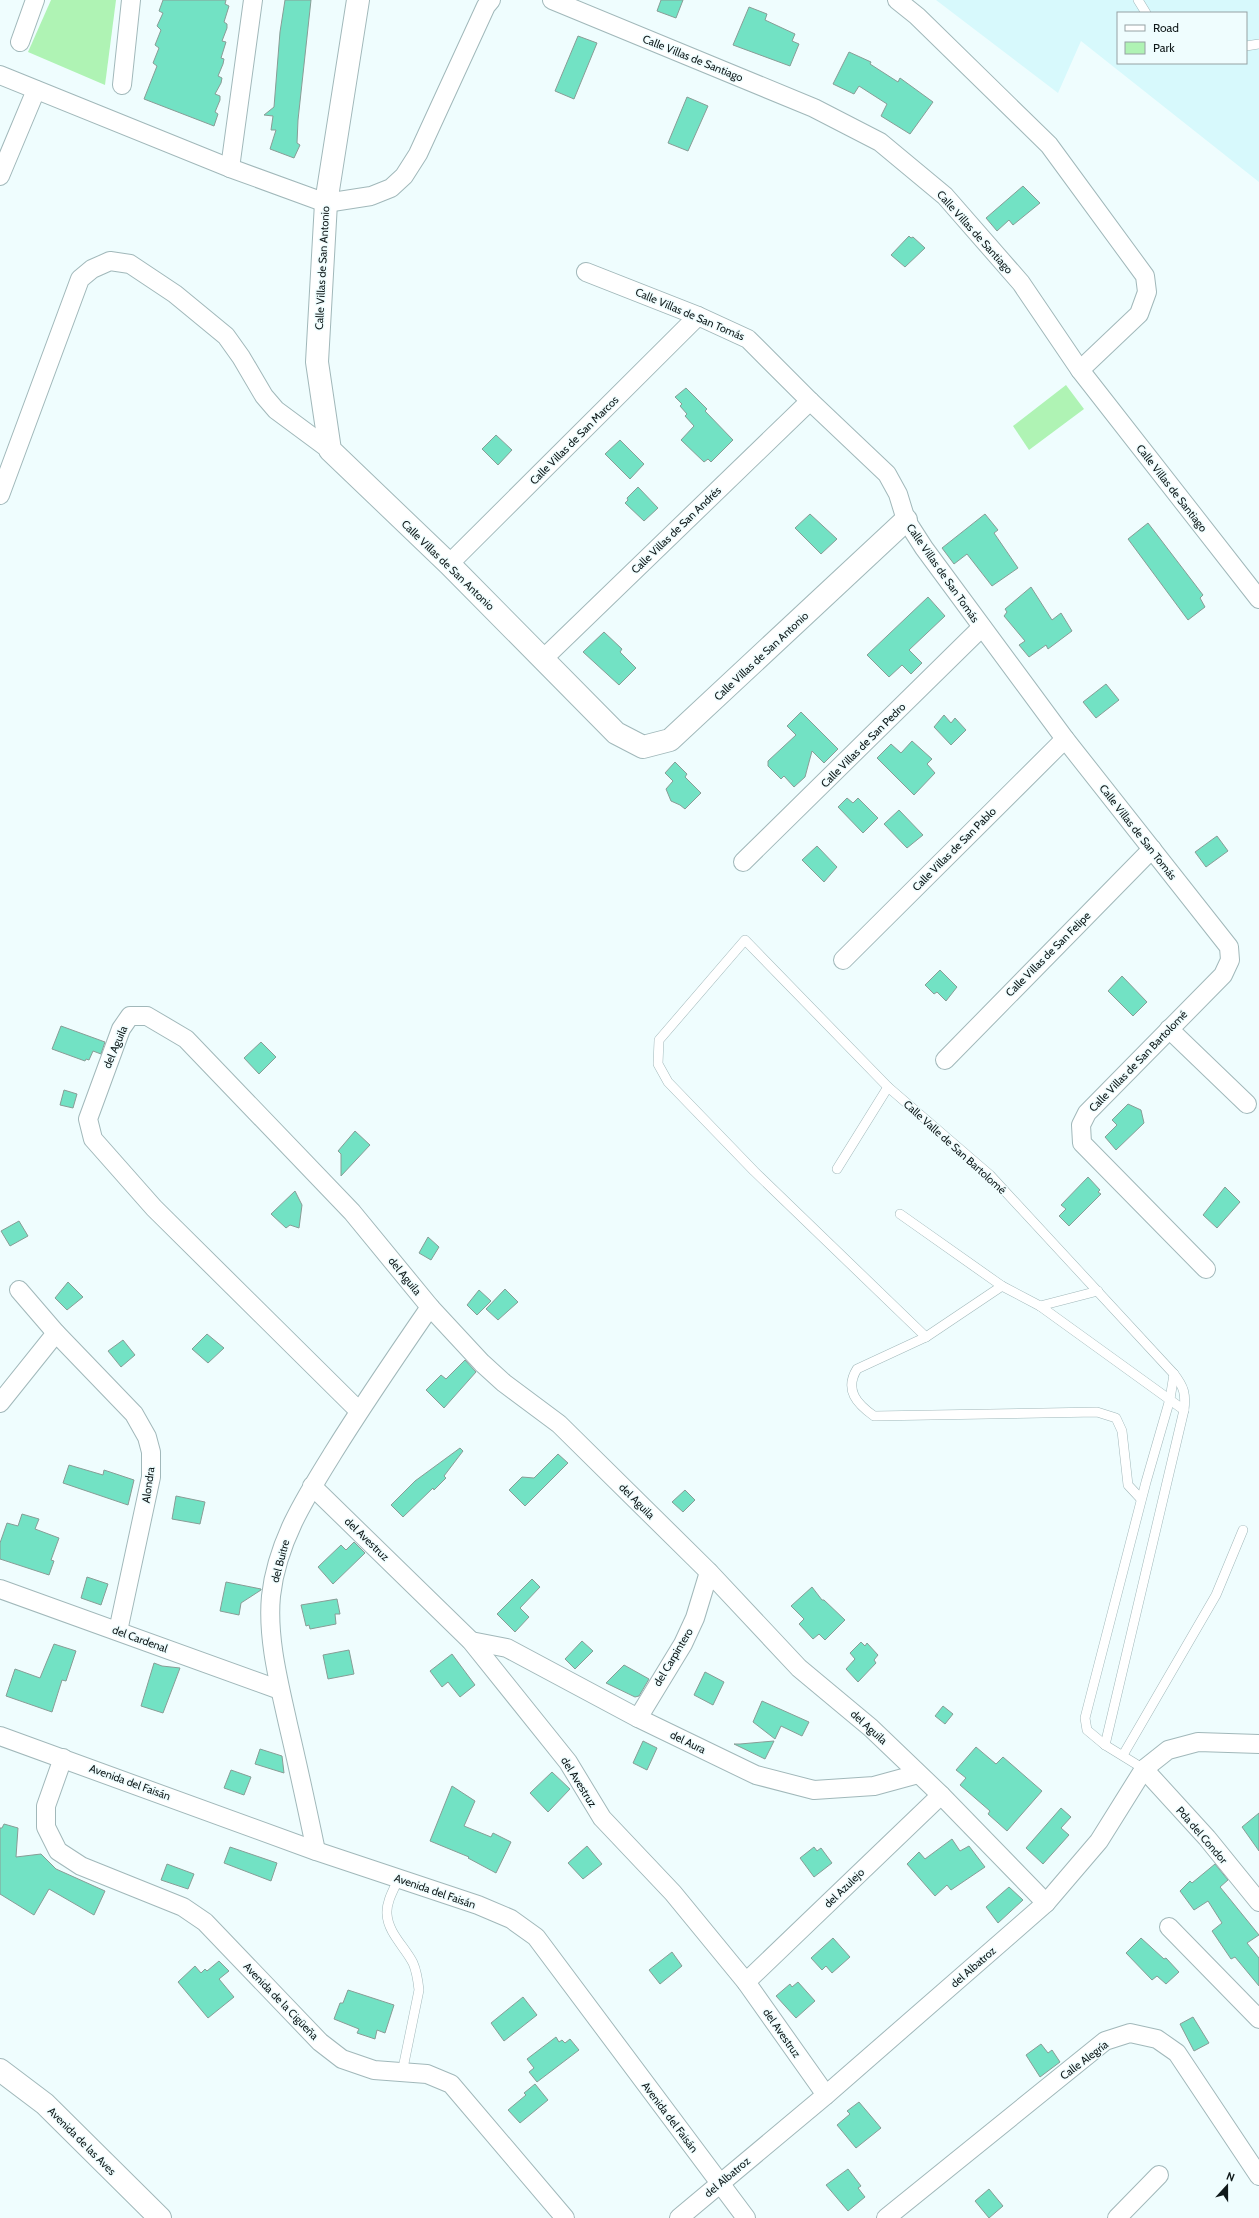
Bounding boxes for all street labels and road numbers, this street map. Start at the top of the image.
street label: Calle Villas de Santiago [641,31,745,85]
street label: Calle Villas de Santiago [934,187,1016,277]
street label: Calle Villas de San Antonio [312,206,332,330]
street label: Calle Villas de San Tomás [633,285,747,344]
street label: Calle Villas de San Marcos [527,392,622,487]
street label: Calle Villas de Santiago [1133,441,1211,535]
street label: Calle Villas de San Andrés [628,483,724,577]
street label: Calle Villas de San Antonio [399,517,497,613]
street label: Calle Villas de San Tomás [904,521,983,625]
street label: Calle Villas de San Antonio [711,609,811,703]
street label: Calle Villas de San Pedro [818,700,908,790]
street label: Calle Villas de San Tomás [1096,781,1180,883]
street label: Calle Villas de San Pablo [909,804,999,894]
street label: Calle Villas de San Felipe [1003,908,1094,999]
street label: Calle Villas de San Bartolomé [1086,1007,1190,1115]
street label: del Aguila [100,1023,131,1070]
street label: Calle Valle de San Bartolomé [901,1097,1010,1197]
street label: del Aguila [385,1254,425,1298]
street label: Alondra [139,1465,158,1504]
street label: del Aguila [616,1480,658,1522]
street label: del Avestruz [342,1514,392,1564]
street label: del Buitre [268,1538,293,1584]
street label: del Cardenal [110,1623,170,1656]
street label: del Carpintero [650,1625,696,1689]
street label: del Aguila [848,1707,891,1748]
street label: del Aura [668,1727,709,1757]
street label: del Avestruz [558,1754,600,1810]
street label: Avenida del Faisán [88,1761,172,1803]
street label: Pda del Condor [1173,1804,1231,1867]
street label: del Azulejo [821,1865,867,1911]
street label: Avenida del Faisán [392,1871,478,1911]
street label: del Albatroz [947,1943,999,1991]
street label: Avenida de la Cigüeña [241,1959,322,2043]
street label: del Avestruz [760,2006,804,2060]
street label: Calle Alegría [1057,2037,1111,2083]
street label: Avenida del Faisán [639,2079,701,2155]
street label: Avenida de las Aves [45,2104,119,2178]
street label: del Albatroz [701,2154,753,2200]

